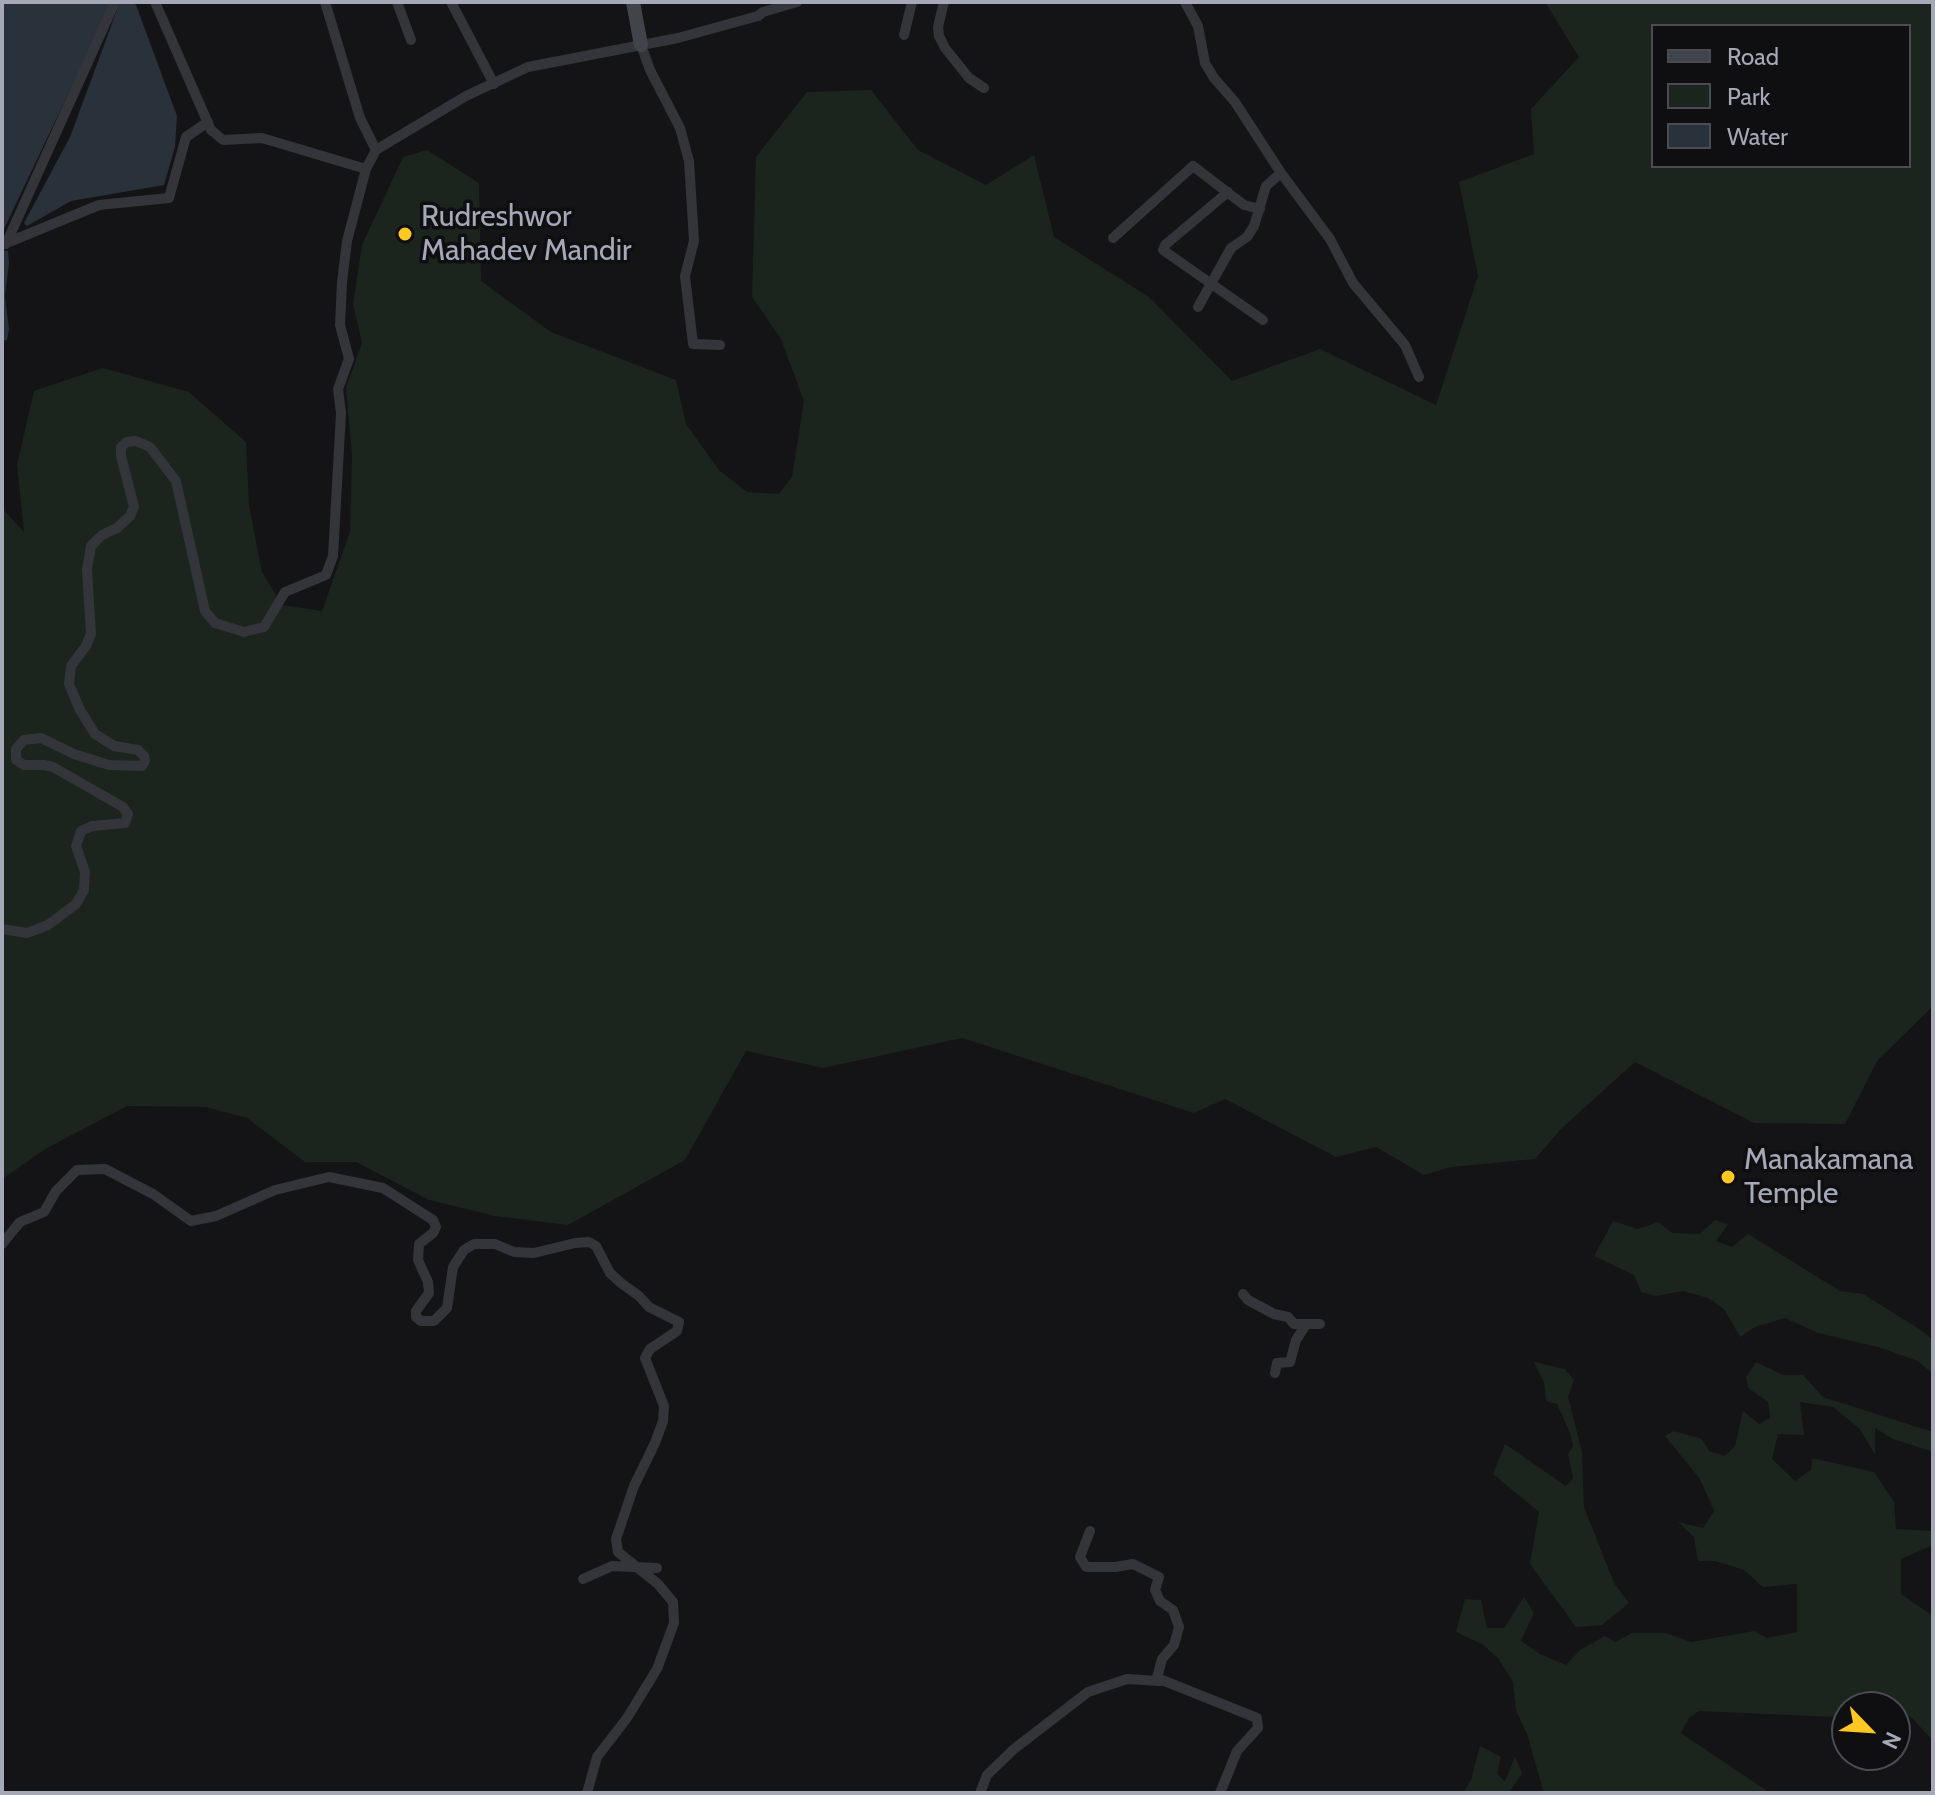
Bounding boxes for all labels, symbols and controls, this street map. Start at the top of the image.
legend [1651,24,1911,168]
text: Road [1727,42,1779,71]
text: Park [1727,82,1770,111]
text: Water [1727,122,1788,151]
place label: Rudreshwor Mahadev Mandir [421,199,631,270]
marker: Rudreshwor Mahadev Mandir [396,225,414,243]
place label: Manakamana Temple [1744,1142,1913,1212]
marker: Manakamana Temple [1719,1168,1737,1186]
north arrow [1831,1691,1911,1771]
text: N [1876,1728,1907,1753]

